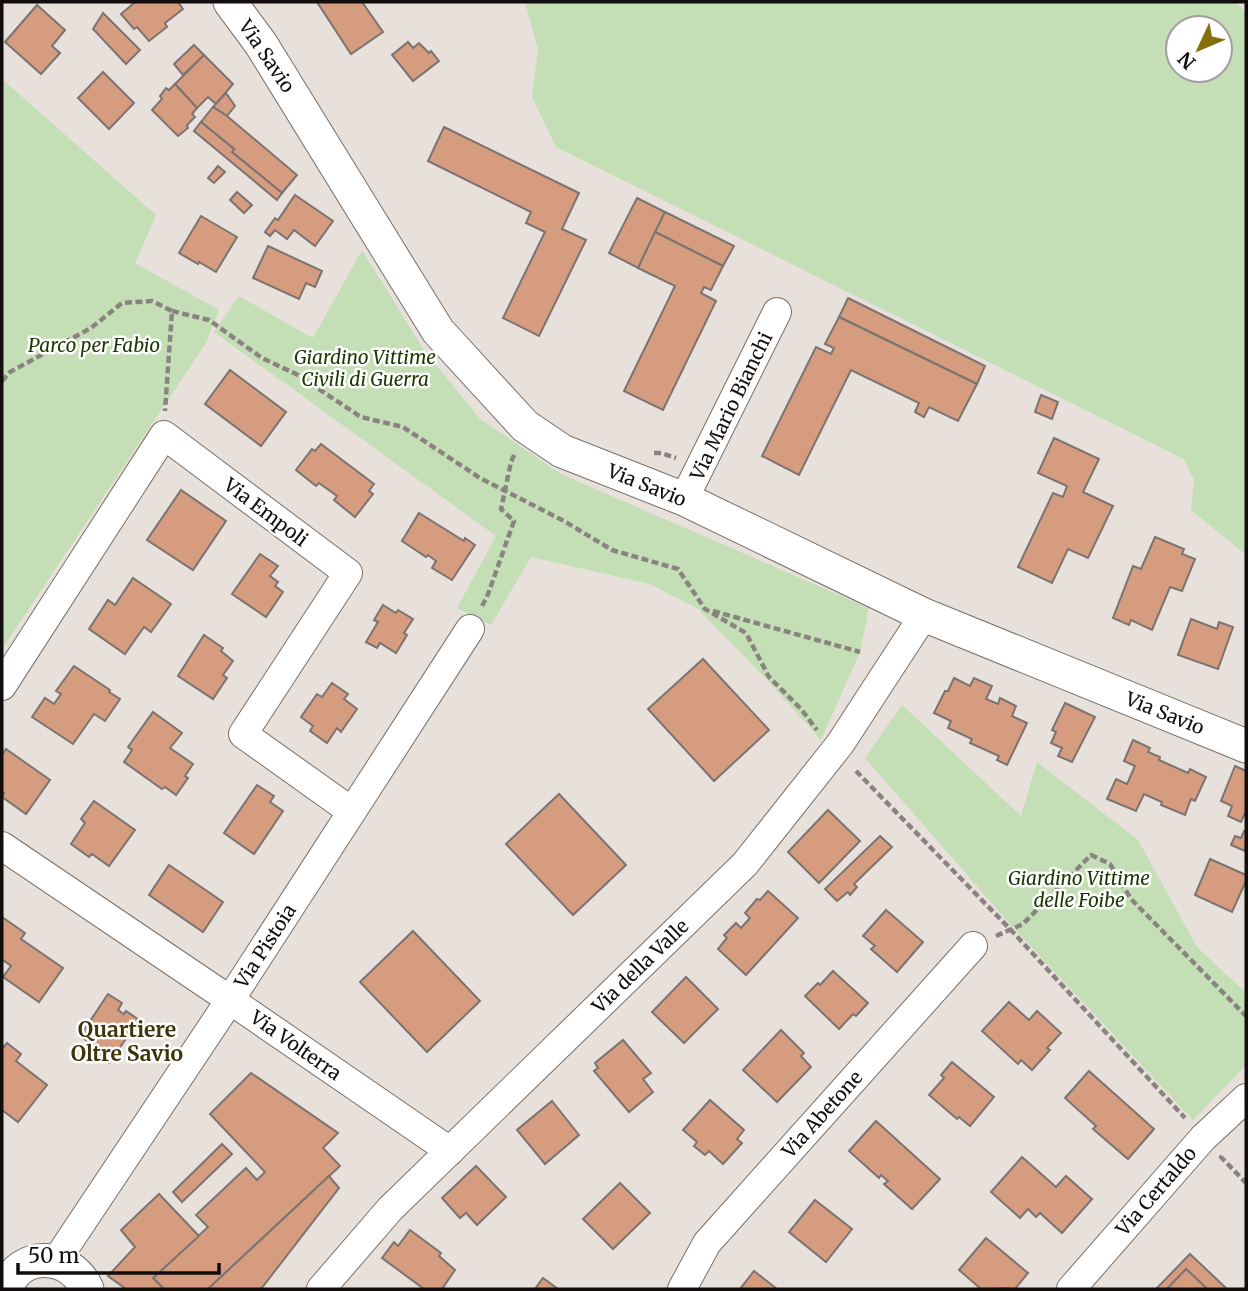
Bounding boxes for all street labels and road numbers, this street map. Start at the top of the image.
street label: Via Savio [233,14,300,97]
street label: Via Mario Bianchi [684,328,777,485]
street label: Via Savio [603,458,690,512]
street label: Via Empoli [218,472,313,551]
street label: Via Savio [1121,686,1208,740]
street label: Via Pistoia [228,899,301,993]
street label: Via della Valle [586,914,693,1019]
street label: Via Volterra [245,1004,346,1085]
street label: Via Abetone [776,1065,867,1163]
street label: Via Certaldo [1110,1141,1201,1241]

